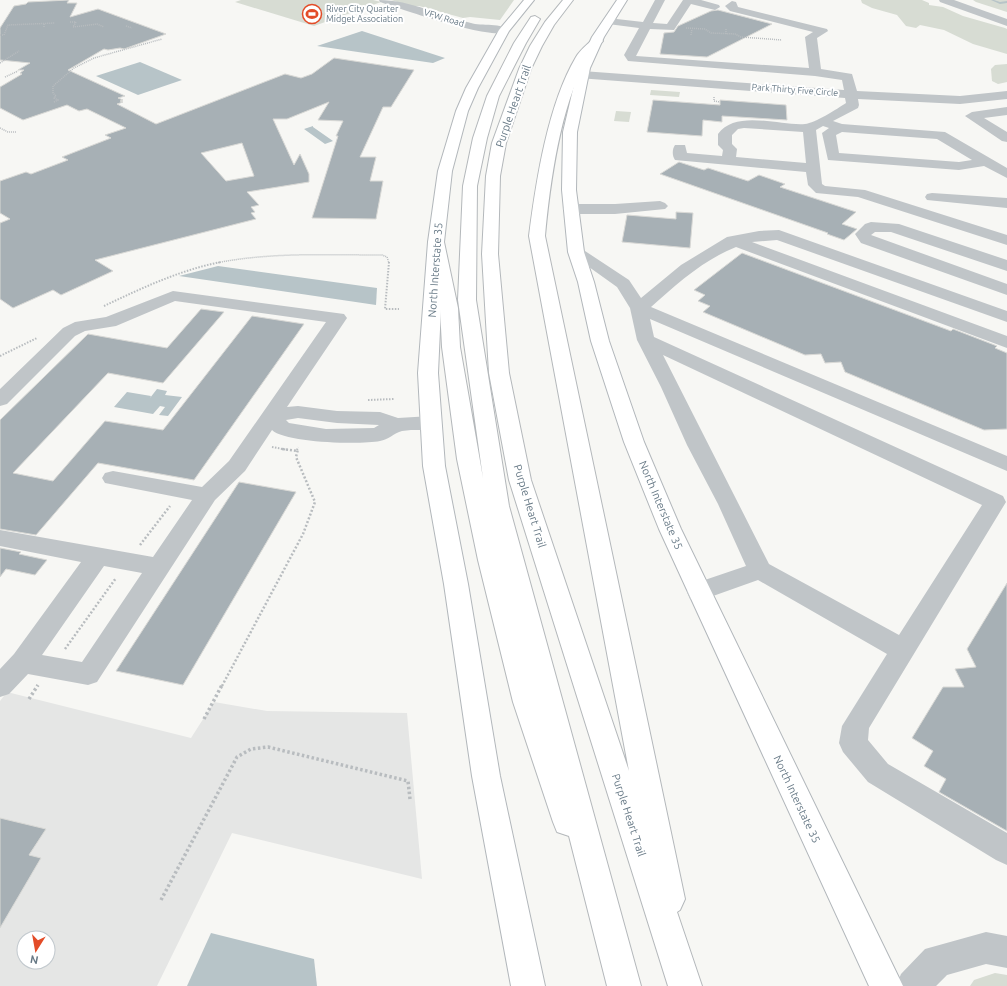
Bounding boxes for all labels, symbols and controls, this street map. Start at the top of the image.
sports icon: River City Quarter Midget Association [301,3,323,25]
place label: River City Quarter Midget Association [326,4,403,24]
street label: VFW Road [423,7,465,29]
street label: Purple Heart Trail [493,63,533,149]
street label: Park Thirty Five Circle [751,82,839,98]
street label: North Interstate 35 [426,222,444,318]
street label: North Interstate 35 [637,459,685,551]
street label: Purple Heart Trail [512,463,548,549]
street label: North Interstate 35 [771,753,823,845]
street label: Purple Heart Trail [610,772,648,858]
north arrow [16,930,56,970]
text: N [29,953,39,966]

